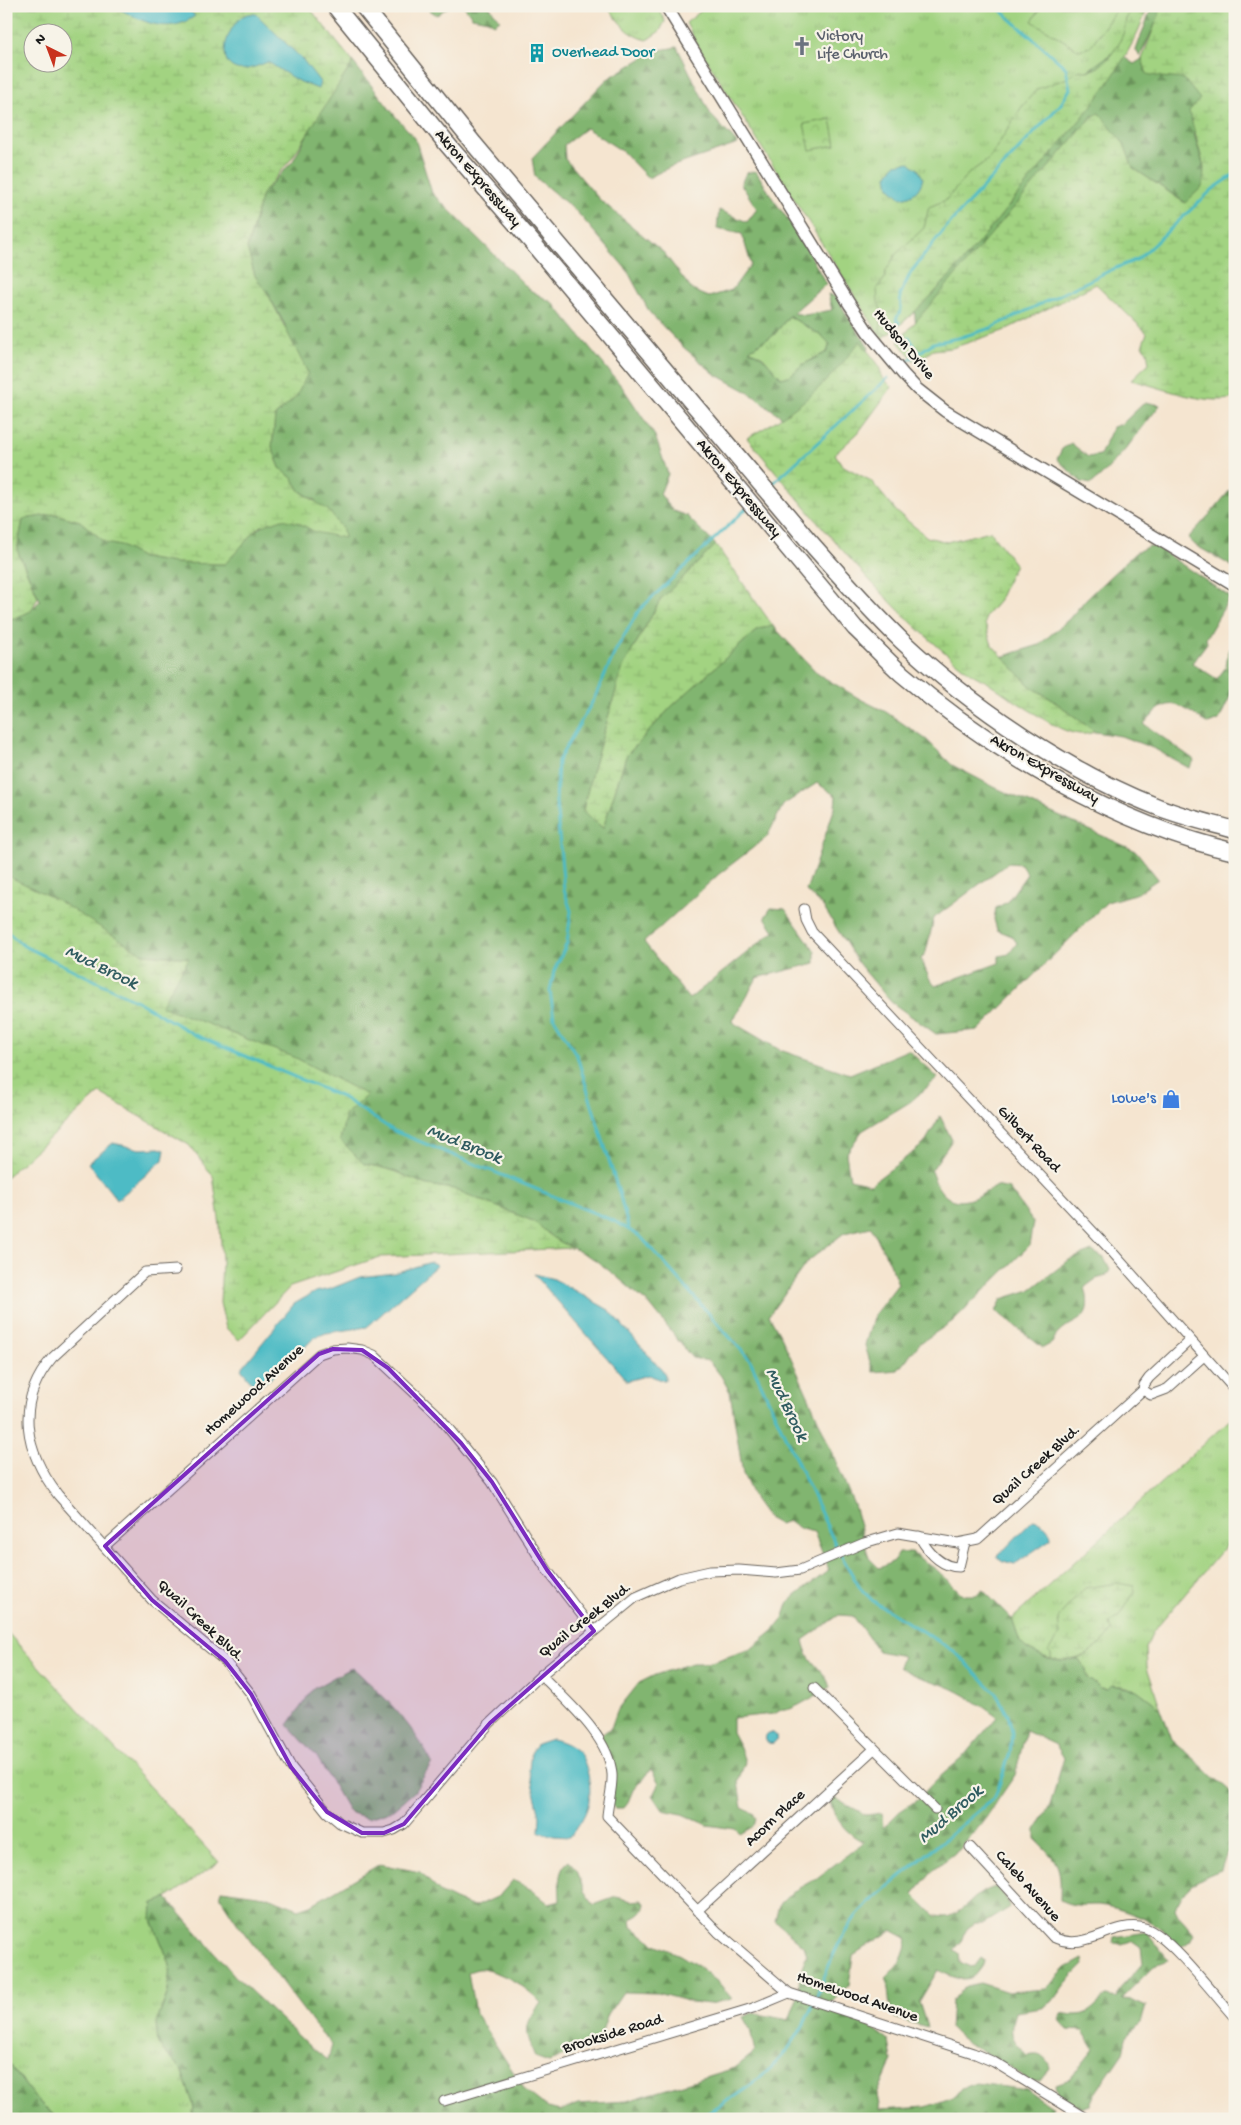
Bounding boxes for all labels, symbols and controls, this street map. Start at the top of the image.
north arrow [22,22,72,72]
place label: Victory Life Church [816,28,888,65]
text: N [32,31,50,50]
church icon: Victory Life Church [791,35,813,57]
building icon: Overhead Door [526,42,548,64]
place label: Overhead Door [552,44,656,63]
street label: Akron Expressway [429,126,525,232]
street label: Hudson Drive [868,306,939,385]
street label: Akron Expressway [691,436,785,542]
street label: Akron Expressway [986,731,1102,809]
water label: Mud Brook [61,941,142,995]
shop icon: Lowe's [1160,1088,1182,1110]
place label: Lowe's [1111,1090,1157,1109]
street label: Gilbert Road [992,1103,1065,1179]
water label: Mud Brook [424,1121,506,1170]
street label: Homewood Avenue [201,1341,309,1441]
water label: Mud Brook [760,1365,813,1447]
street label: Quail Creek Blvd. [989,1421,1085,1511]
street label: Quail Creek Blvd. [152,1577,248,1667]
street label: Quail Creek Blvd. [536,1579,636,1663]
water label: Mud Brook [915,1780,989,1849]
street label: Acorn Place [742,1786,811,1852]
street label: Caleb Avenue [990,1847,1065,1927]
street label: Homewood Avenue [794,1968,921,2028]
street label: Brookside Road [560,2010,667,2059]

